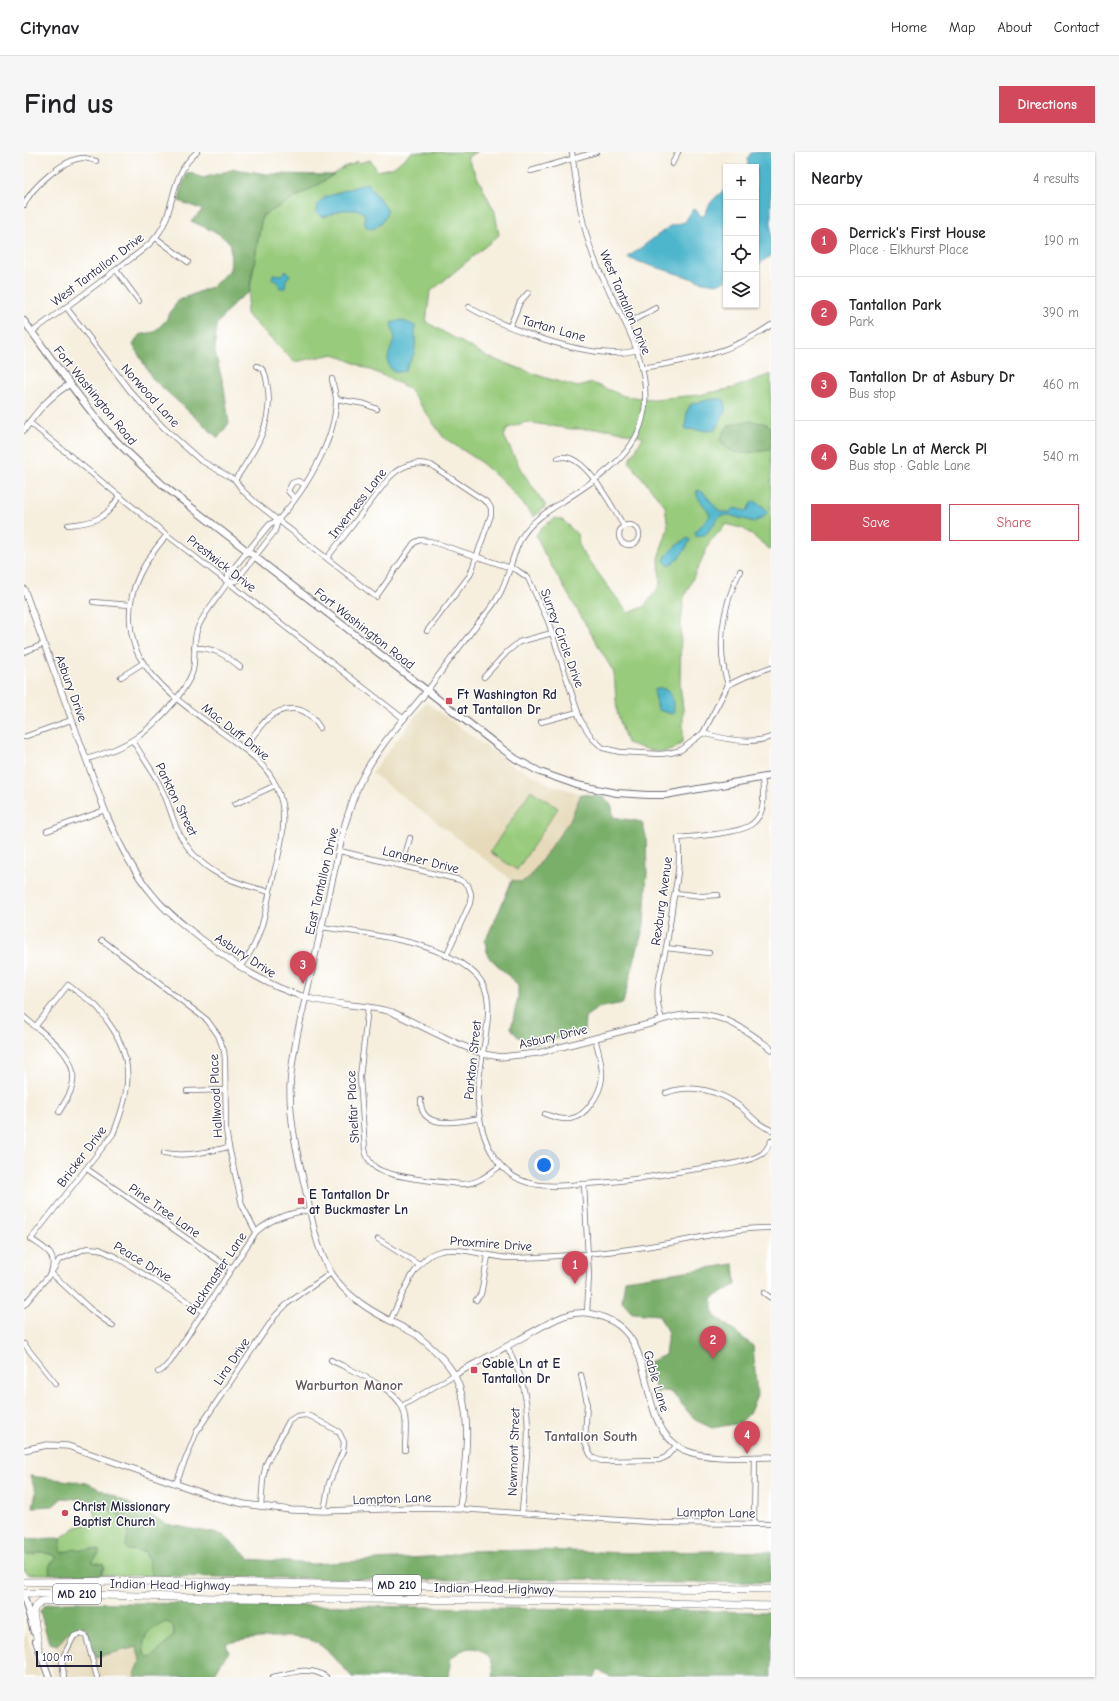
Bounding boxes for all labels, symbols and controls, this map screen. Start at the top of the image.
text: Citynav [20,17,79,39]
text: Home [891,19,927,36]
text: Map [949,19,975,36]
text: About [997,19,1032,36]
text: Contact [1054,19,1099,36]
button: Directions [999,86,1095,123]
text: Find us [24,88,113,120]
map controls [723,164,759,308]
button: + [723,164,759,200]
text: Nearby [811,169,862,188]
text: 4 results [1033,171,1079,186]
button: − [723,200,759,236]
text: Derrick's First House [849,224,986,242]
street label: West Tantallon Drive [48,229,147,309]
text: 1 [821,233,827,248]
text: 190 m [1044,233,1079,248]
button: locate [723,236,759,272]
text: Place · Elkhurst Place [849,242,968,257]
street label: West Tantallon Drive [597,248,655,357]
button: layers [723,272,759,308]
text: Tantallon Park [849,296,941,314]
text: 2 [821,305,827,320]
text: 390 m [1043,305,1079,320]
street label: Tartan Lane [520,312,588,345]
text: Park [849,314,874,329]
street label: Fort Washington Road [51,343,140,448]
street label: Norwood Lane [118,361,183,430]
text: Tantallon Dr at Asbury Dr [849,368,1014,386]
text: 3 [821,377,827,392]
text: 460 m [1043,377,1079,392]
text: Bus stop [849,386,896,401]
text: Gable Ln at Merck Pl [849,440,987,458]
text: 4 [821,449,827,464]
text: 540 m [1043,449,1079,464]
text: Bus stop · Gable Lane [849,458,970,473]
street label: Inverness Lane [325,465,390,541]
button: Save [811,504,941,541]
button: Share [949,504,1079,541]
street label: Prestwick Drive [184,532,260,595]
street label: Fort Washington Road [312,585,418,672]
street label: Surrey Circle Drive [538,587,588,690]
street label: Asbury Drive [53,653,91,724]
place label: Ft Washington Rd at Tantallon Dr [457,687,557,717]
marker: Ft Washington Rd at Tantallon Dr [444,696,454,706]
street label: Mac Duff Drive [199,700,273,764]
street label: Parkton Street [152,760,201,839]
street label: East Tantallon Drive [302,826,341,936]
street label: Langner Drive [381,843,461,876]
street label: Rexburg Avenue [648,855,675,946]
street label: Asbury Drive [212,930,280,981]
pin: 3 [290,951,316,984]
street label: Parkton Street [461,1019,484,1100]
street label: Asbury Drive [517,1021,589,1052]
street label: Hallwood Place [206,1053,225,1138]
street label: Shelfar Place [343,1070,362,1144]
street label: Bricker Drive [54,1122,109,1190]
your location [534,1155,554,1175]
street label: Pine Tree Lane [126,1180,204,1241]
place label: E Tantallon Dr at Buckmaster Ln [309,1187,408,1217]
marker: E Tantallon Dr at Buckmaster Ln [296,1196,306,1206]
street label: Buckmaster Lane [183,1229,250,1317]
street label: Proxmire Drive [449,1233,533,1254]
street label: Peace Drive [111,1238,175,1285]
pin: 1 [562,1251,588,1284]
pin: 2 [700,1326,726,1359]
street label: Lira Drive [210,1335,253,1388]
street label: Gable Lane [641,1349,673,1414]
place label: Gable Ln at E Tantallon Dr [482,1356,561,1386]
marker: Gable Ln at E Tantallon Dr [469,1365,479,1375]
district label: Warburton Manor [295,1377,403,1394]
street label: Newmont Street [504,1406,523,1496]
pin: 4 [734,1421,760,1454]
district label: Tantallon South [545,1428,637,1445]
street label: Lampton Lane [352,1490,432,1507]
place label: Christ Missionary Baptist Church [73,1499,170,1529]
street label: Lampton Lane [676,1504,756,1521]
marker: Christ Missionary Baptist Church [60,1508,70,1518]
road number: MD 210 [373,1575,421,1595]
street label: Indian Head Highway [110,1576,231,1593]
street label: Indian Head Highway [434,1580,555,1597]
road number: MD 210 [53,1584,101,1604]
scale bar [36,1649,102,1668]
text: 100 m [42,1651,73,1664]

